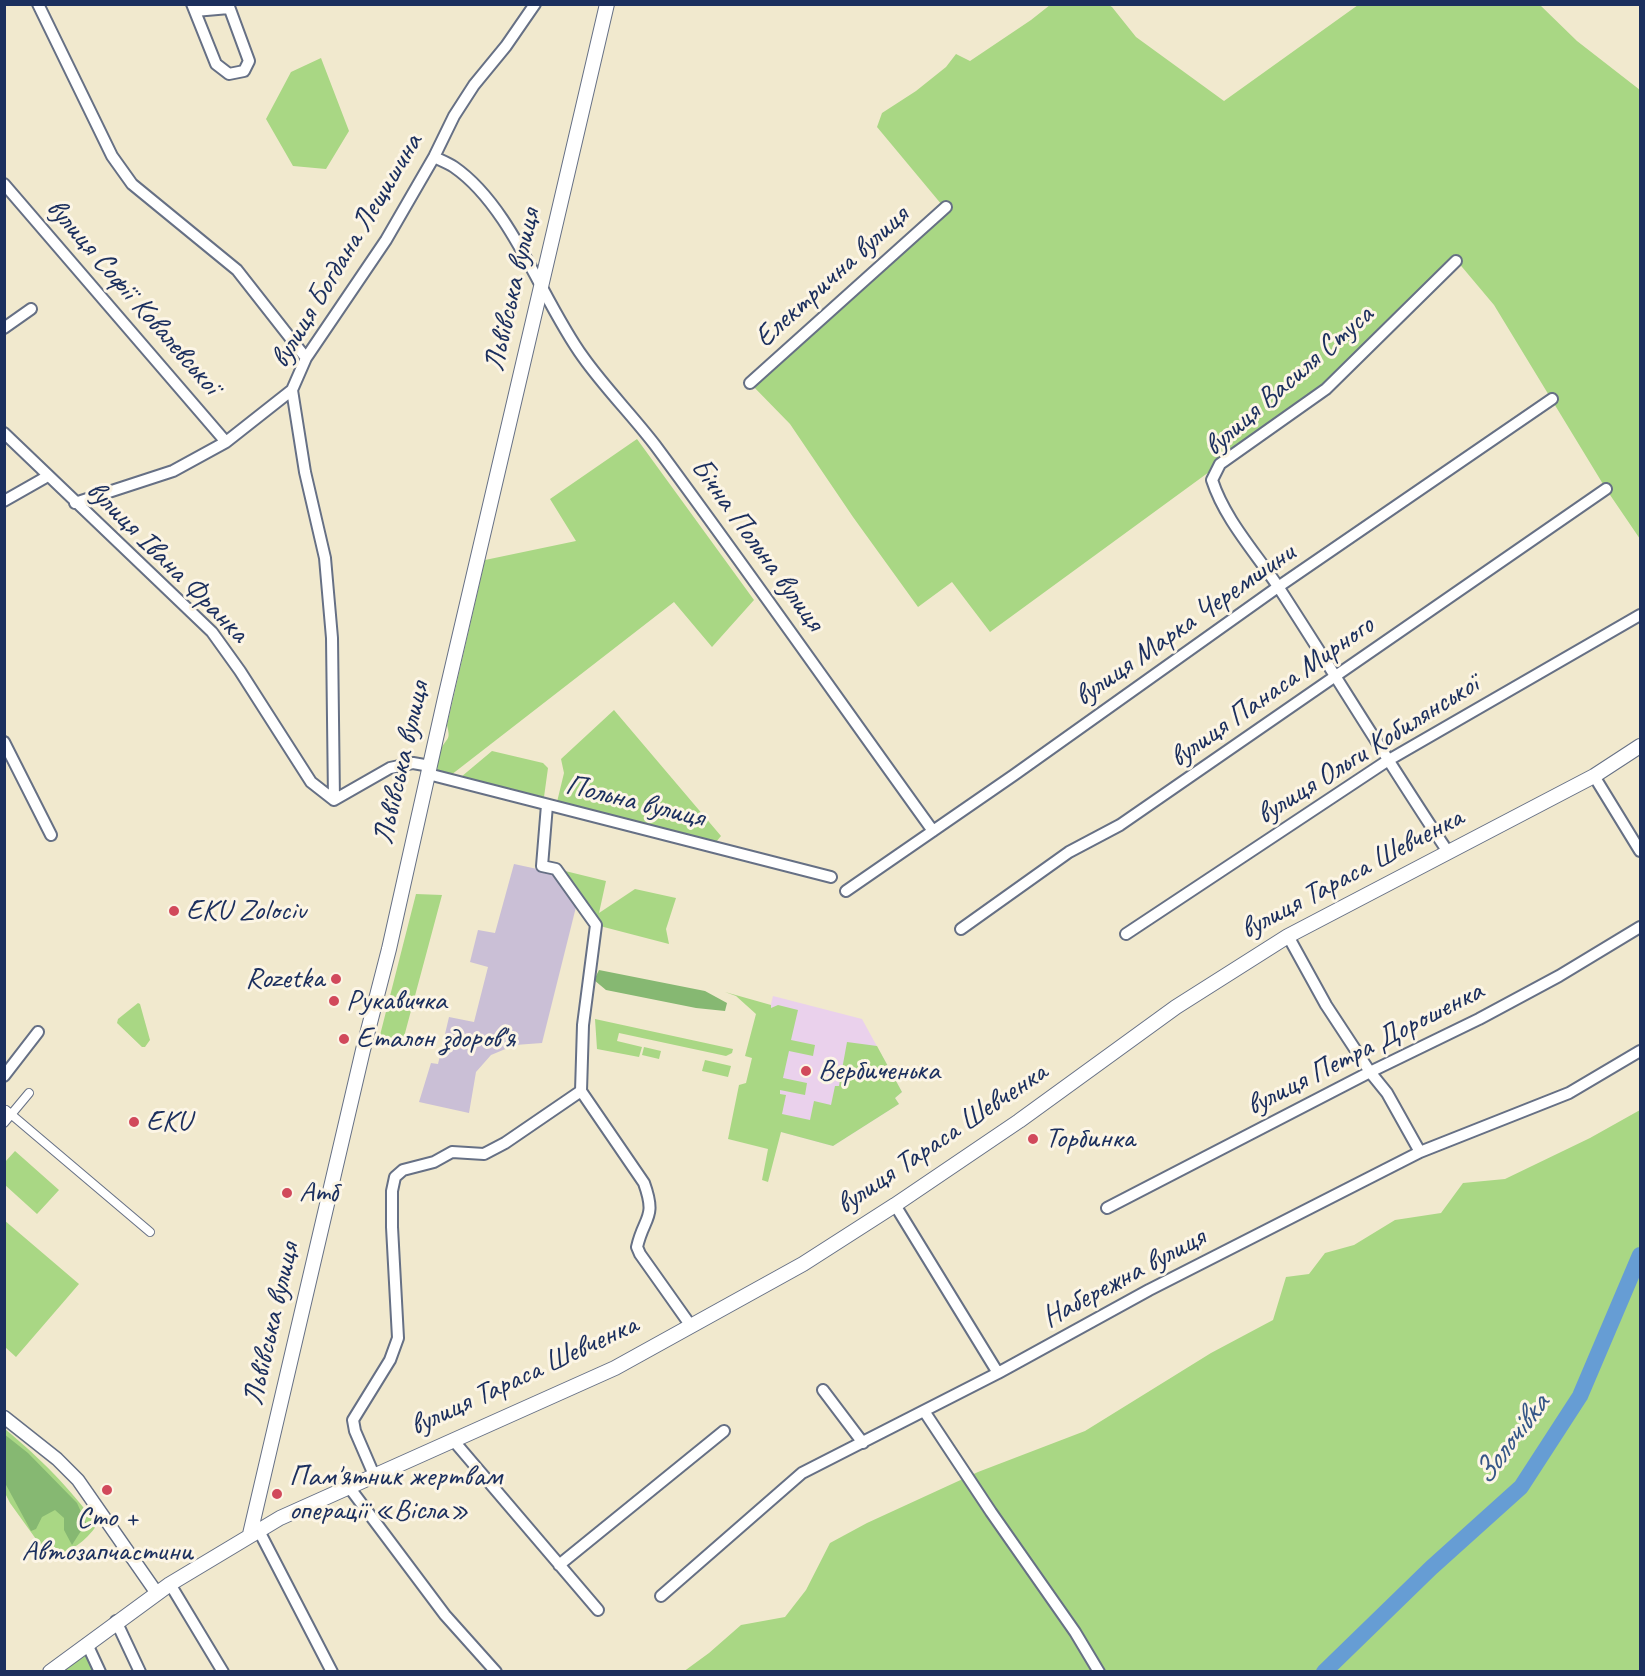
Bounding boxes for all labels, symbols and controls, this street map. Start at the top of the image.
street label: вулиця Богдана Лещишина [263,127,431,375]
street label: вулиця Софії Ковалевської [38,191,228,403]
street label: Електрична вулиця [747,198,917,356]
street label: Львівська вулиця [477,205,549,375]
street label: вулиця Василя Стуса [1197,298,1381,464]
street label: Бічна Польна вулиця [682,451,832,639]
street label: вулиця Івана Франка [78,473,256,651]
street label: вулиця Марка Черемшини [1068,535,1302,715]
street label: вулиця Панаса Мирного [1163,608,1381,776]
street label: вулиця Ольги Кобилянської [1250,667,1486,833]
street label: Львівська вулиця [366,678,438,848]
street label: Польна вулиця [562,767,708,837]
street label: вулиця Тараса Шевченка [1234,800,1470,948]
place label: EKU Zolociv [186,893,306,929]
marker: EKU Zolociv [167,904,181,918]
place label: Rozetka [245,961,324,997]
marker: Rozetka [329,972,343,986]
street label: вулиця Петра Дорошенка [1240,974,1490,1124]
place label: Рукавичка [346,983,447,1019]
marker: Рукавичка [327,994,341,1008]
place label: Еталон здоров'я [356,1021,515,1057]
marker: Еталон здоров'я [337,1032,351,1046]
place label: Вербиченька [818,1053,940,1089]
street label: вулиця Тараса Шевченка [830,1055,1054,1223]
marker: Вербиченька [799,1064,813,1078]
place label: EKU [146,1104,191,1140]
marker: EKU [127,1115,141,1129]
place label: Торбинка [1045,1121,1135,1157]
marker: Торбинка [1026,1132,1040,1146]
place label: Атб [299,1175,337,1211]
marker: Атб [280,1186,294,1200]
street label: Набережна вулиця [1036,1220,1212,1336]
street label: Львівська вулиця [236,1239,308,1409]
street label: вулиця Тараса Шевченка [404,1307,644,1445]
water label: Золочівка [1466,1387,1558,1493]
place label: Пам'ятник жертвам операції «Вісла» [289,1459,502,1530]
marker: Сто + Автозапчастини [100,1483,114,1497]
marker: Пам'ятник жертвам операції «Вісла» [270,1487,284,1501]
place label: Сто + Автозапчастини [21,1500,193,1570]

